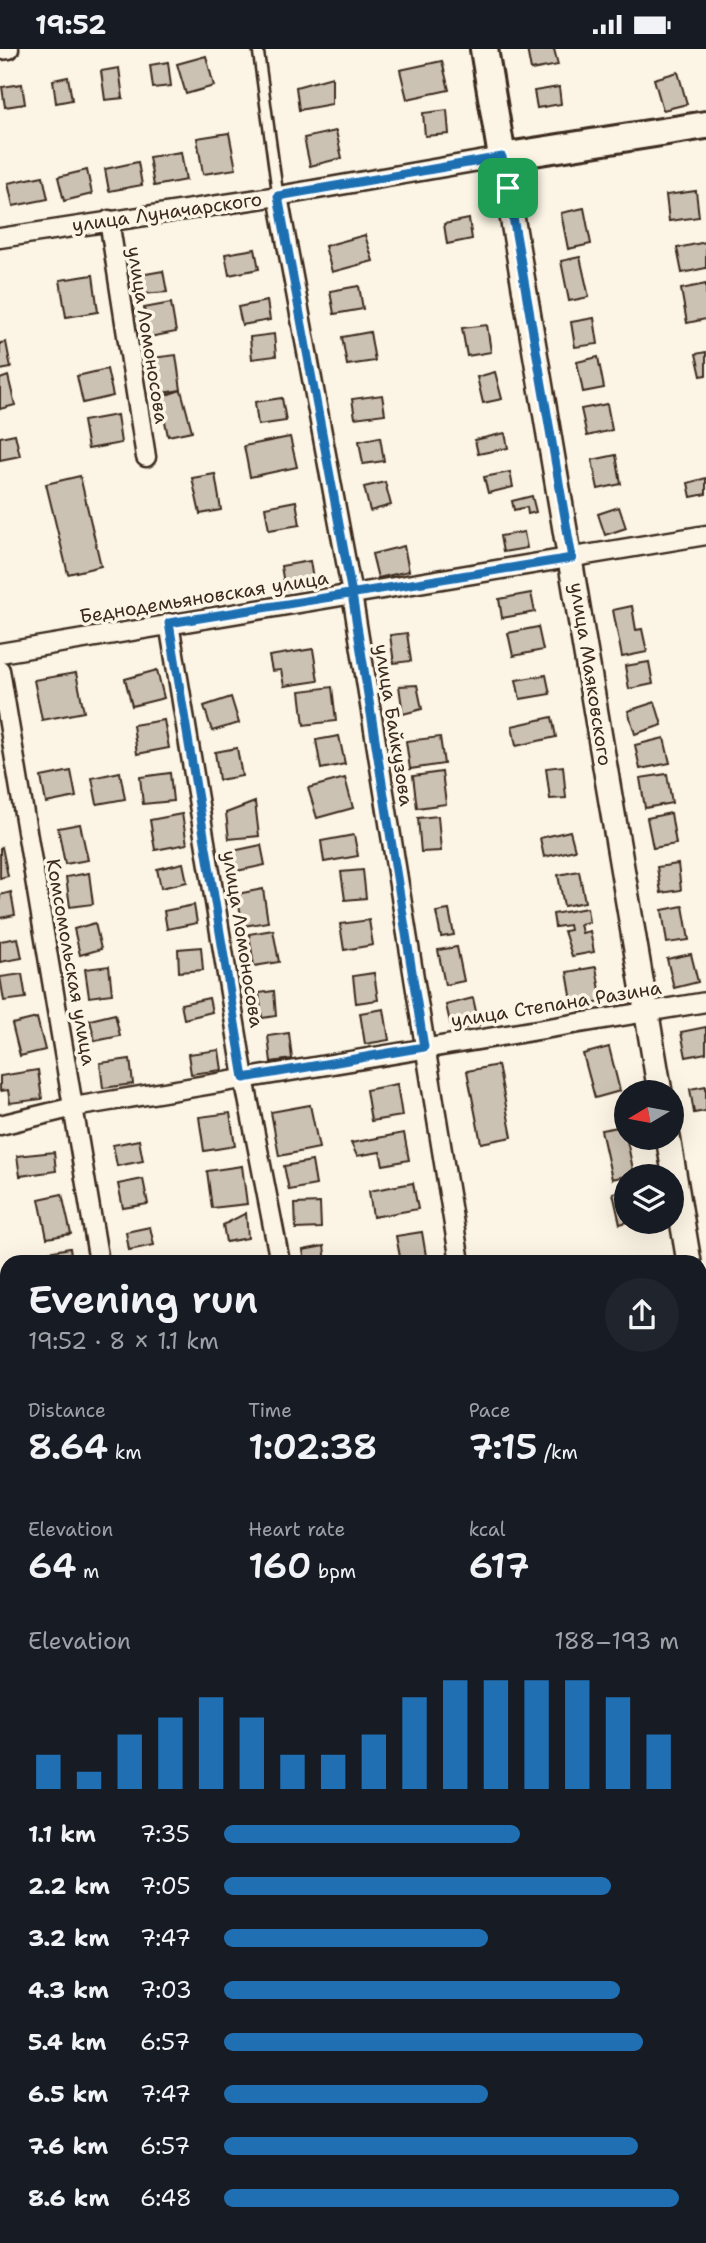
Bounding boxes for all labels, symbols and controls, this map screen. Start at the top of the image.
text: 19:52 [35,7,106,42]
pin [478,158,538,218]
icon: arrive [489,169,527,207]
street label: улица Луначарского [70,186,264,238]
street label: улица Ломоносова [122,245,174,426]
street label: Беднодемьяновская улица [78,565,330,629]
street label: улица Маяковского [564,581,618,767]
street label: улица Байкузова [369,642,419,808]
street label: улица Ломоносова [217,849,269,1030]
street label: Комсомольская улица [40,857,102,1068]
street label: улица Степана Разина [449,975,663,1033]
north arrow [614,1080,684,1150]
map controls [614,1080,684,1234]
button: layers [614,1164,684,1234]
text: Evening run [28,1274,258,1325]
button: share [605,1278,679,1352]
text: 19:52 · 8 × 1.1 km [28,1326,219,1356]
text: Distance [28,1398,106,1423]
text: Time [248,1398,292,1423]
text: Pace [469,1398,510,1423]
text: 8.64 [28,1423,108,1470]
text: 1:02:38 [248,1423,377,1470]
text: 7:15 [469,1423,537,1470]
text: km [108,1440,142,1465]
text: /km [537,1440,578,1465]
text: Elevation [28,1517,113,1542]
text: Heart rate [248,1517,345,1542]
text: kcal [469,1517,506,1542]
text: 64 [28,1542,76,1589]
text: 160 [248,1542,311,1589]
text: 617 [469,1542,529,1589]
text: m [76,1559,99,1584]
text: bpm [311,1559,356,1584]
text: Elevation [28,1626,131,1656]
text: 188–193 m [555,1626,679,1656]
text: 1.1 km [28,1819,96,1849]
text: 7:35 [140,1819,190,1849]
text: 2.2 km [28,1871,110,1901]
text: 7:05 [140,1871,191,1901]
text: 3.2 km [28,1923,110,1953]
text: 7:47 [140,1923,191,1953]
text: 4.3 km [28,1975,109,2005]
text: 7:03 [140,1975,192,2005]
text: 5.4 km [28,2027,106,2057]
text: 6:57 [140,2027,190,2057]
text: 6.5 km [28,2079,108,2109]
text: 7:47 [140,2079,191,2109]
text: 7.6 km [28,2131,108,2161]
text: 6:57 [140,2131,190,2161]
text: 8.6 km [28,2183,109,2213]
text: 6:48 [140,2183,192,2213]

